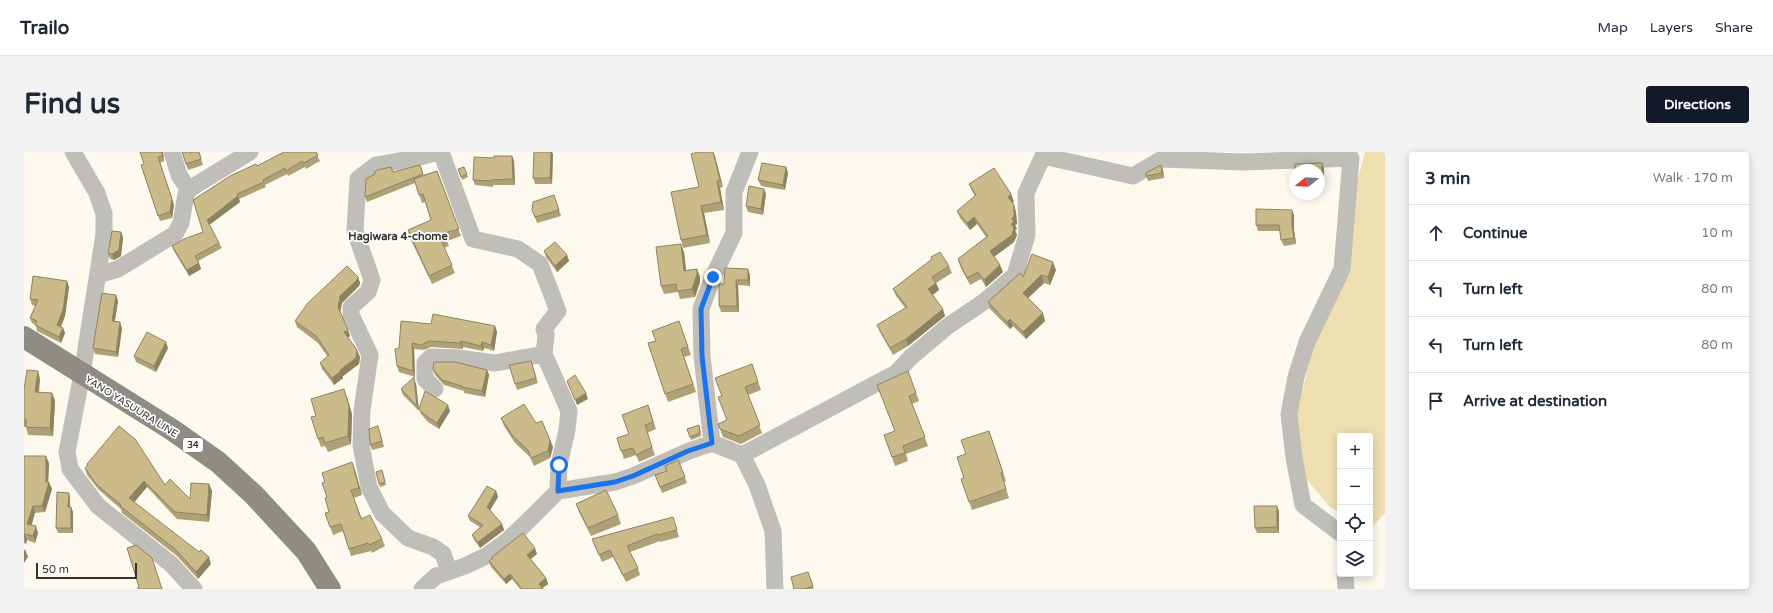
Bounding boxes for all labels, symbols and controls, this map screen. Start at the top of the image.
text: Trailo [20,17,69,39]
text: Map [1598,19,1628,36]
text: Layers [1650,19,1693,36]
text: Share [1715,19,1753,36]
button: Directions [1646,86,1749,123]
text: Find us [24,87,120,121]
north arrow [1289,164,1325,200]
text: 3 min [1425,168,1470,189]
text: Walk · 170 m [1653,170,1733,186]
icon: ahead [1425,222,1447,244]
text: Continue [1463,224,1527,242]
text: 10 m [1701,225,1733,241]
district label: Hagiwara 4-chome [348,230,448,244]
route end [704,268,722,286]
icon: left [1425,278,1447,300]
text: Turn left [1463,280,1523,298]
text: 80 m [1701,281,1733,297]
icon: left [1425,334,1447,356]
text: Turn left [1463,336,1523,354]
text: 80 m [1701,337,1733,353]
street label: YANO YASUURA LINE [83,373,180,440]
icon: arrive [1425,390,1447,412]
text: Arrive at destination [1463,392,1607,410]
map controls [1337,433,1373,577]
button: + [1337,433,1373,469]
road number: 34 [183,438,203,452]
route start [550,456,568,474]
button: − [1337,469,1373,505]
button: locate [1337,505,1373,541]
button: layers [1337,541,1373,577]
scale bar [36,561,137,580]
text: 50 m [42,563,69,576]

